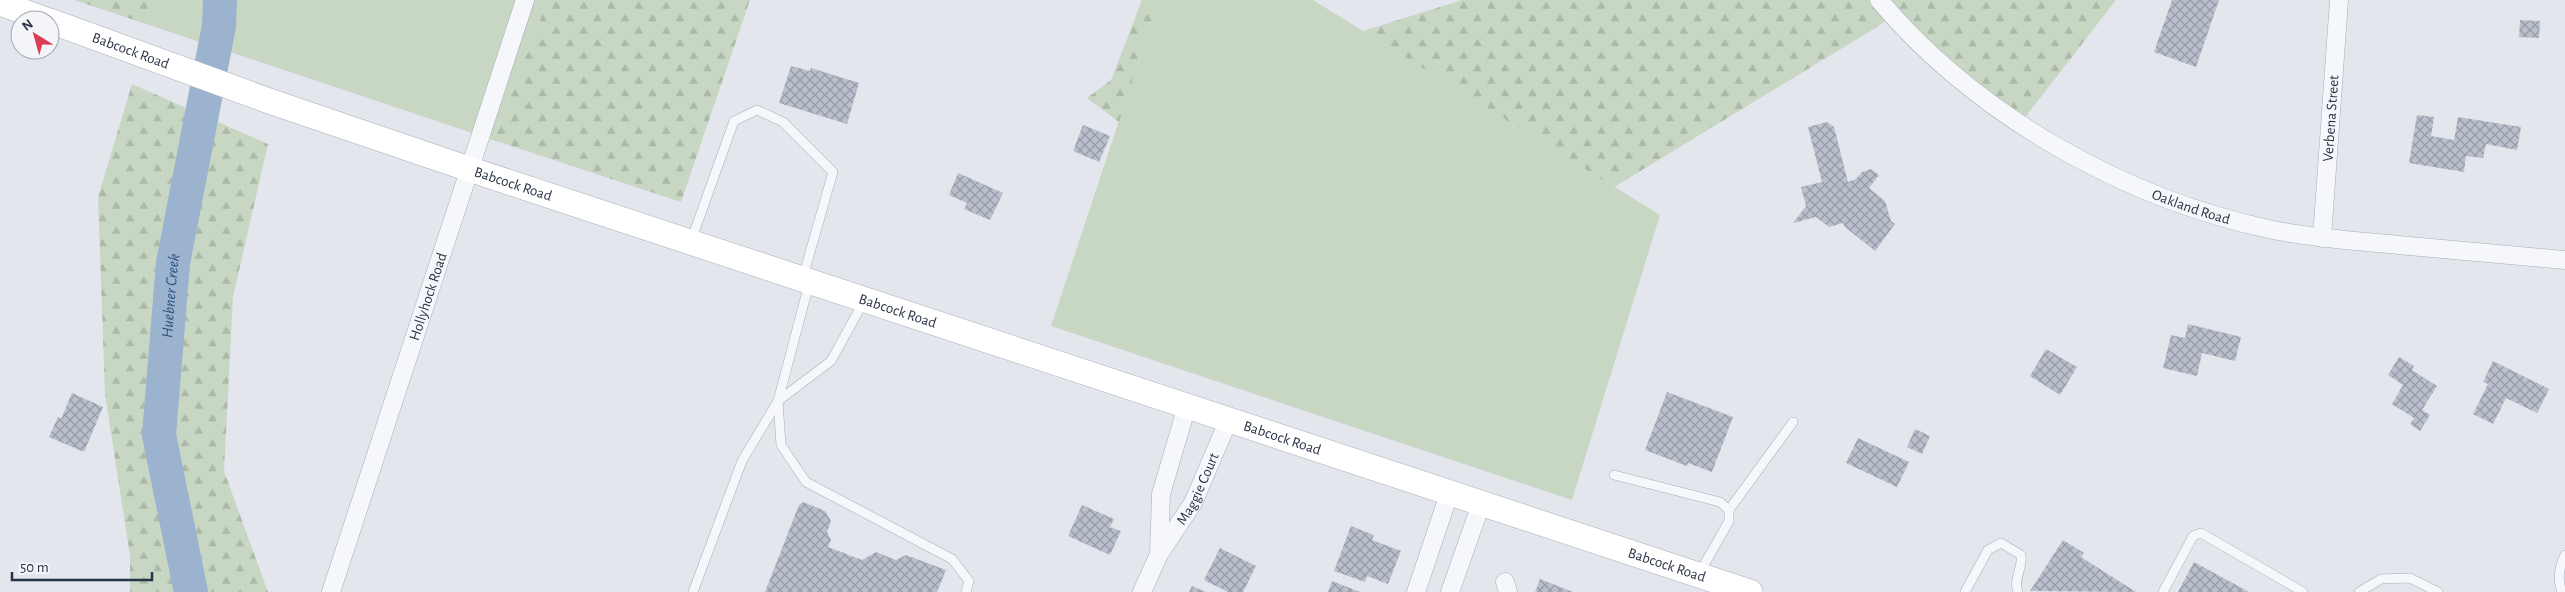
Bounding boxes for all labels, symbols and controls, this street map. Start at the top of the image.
north arrow [10,10,60,60]
text: N [20,17,36,34]
street label: Babcock Road [90,30,172,71]
street label: Verbena Street [2320,74,2341,162]
street label: Babcock Road [473,164,554,203]
street label: Oakland Road [2150,186,2232,227]
street label: Hollyhock Road [406,251,449,342]
water label: Huebner Creek [159,252,183,338]
street label: Babcock Road [857,291,939,330]
street label: Babcock Road [1242,418,1323,457]
street label: Maggie Court [1173,450,1221,527]
street label: Babcock Road [1626,545,1708,584]
scale bar [12,550,152,582]
text: 50 m [20,560,49,575]

